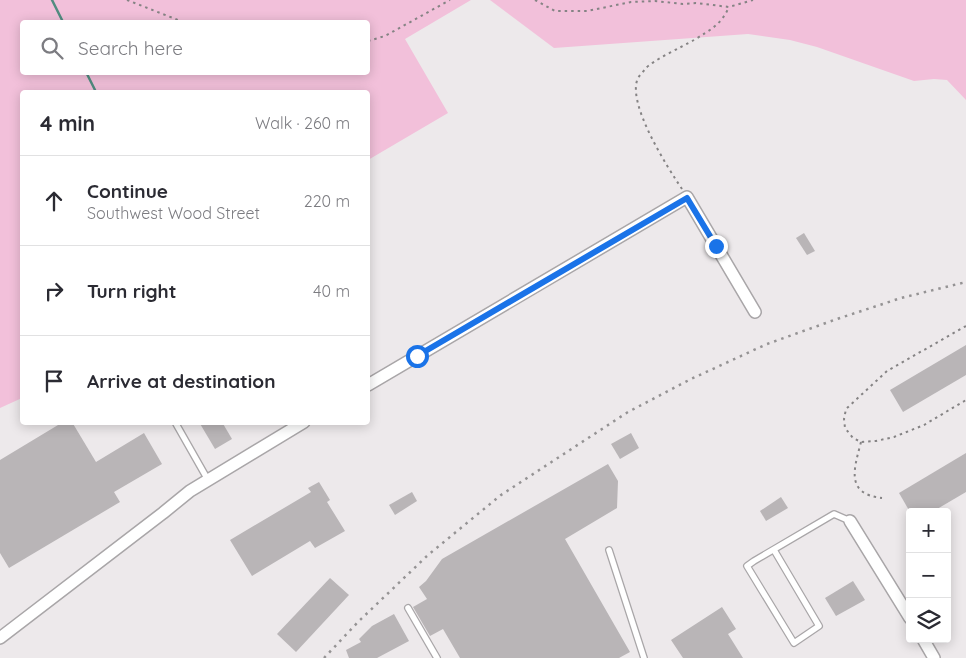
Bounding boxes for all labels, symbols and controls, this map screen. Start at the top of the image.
search box [20,20,370,75]
icon: search [38,34,66,62]
text: Search here [78,36,183,60]
text: 4 min [40,110,95,136]
text: Walk · 260 m [255,113,350,133]
text: Continue [87,179,168,203]
icon: ahead [40,187,68,215]
text: 220 m [304,191,350,211]
text: Southwest Wood Street [87,203,260,223]
route end [705,235,728,258]
icon: right [40,277,68,305]
text: Turn right [87,279,176,303]
text: 40 m [313,281,350,301]
route start [406,345,429,368]
icon: arrive [40,367,68,395]
text: Arrive at destination [87,369,276,393]
map controls [906,508,951,643]
button: + [906,508,951,553]
button: − [906,553,951,598]
button: layers [906,598,951,643]

